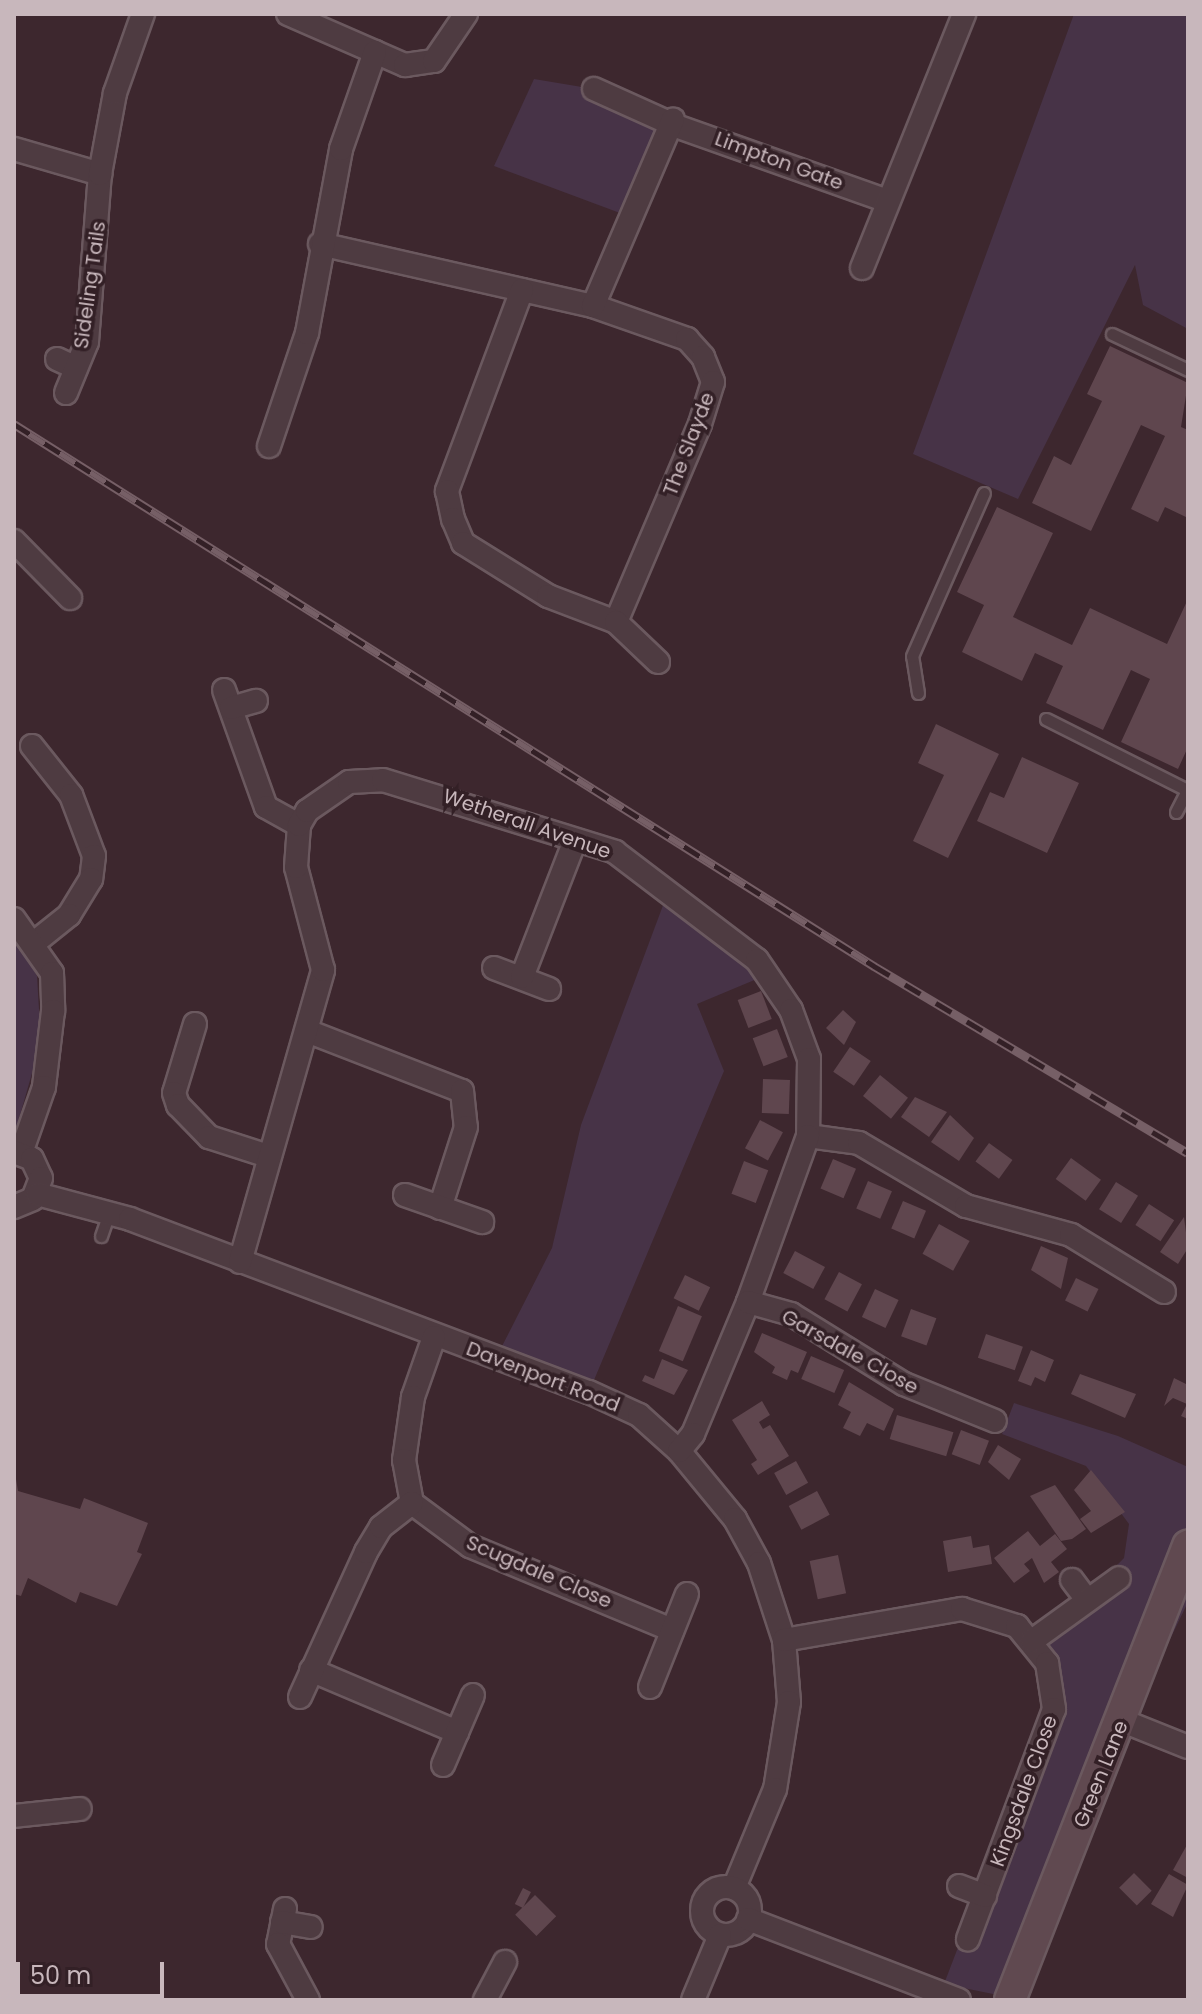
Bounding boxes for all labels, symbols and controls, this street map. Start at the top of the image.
street label: Limpton Gate [712,127,846,195]
street label: Sideling Tails [69,220,111,350]
street label: The Slayde [658,389,720,499]
street label: Wetherall Avenue [440,784,614,864]
street label: Garsdale Close [777,1304,923,1400]
street label: Davenport Road [463,1337,623,1417]
street label: Scugdale Close [463,1530,615,1614]
street label: Kingsdale Close [985,1712,1063,1870]
street label: Green Lane [1069,1717,1133,1831]
scale bar [20,1946,168,1996]
text: 50 m [30,1959,91,1992]

